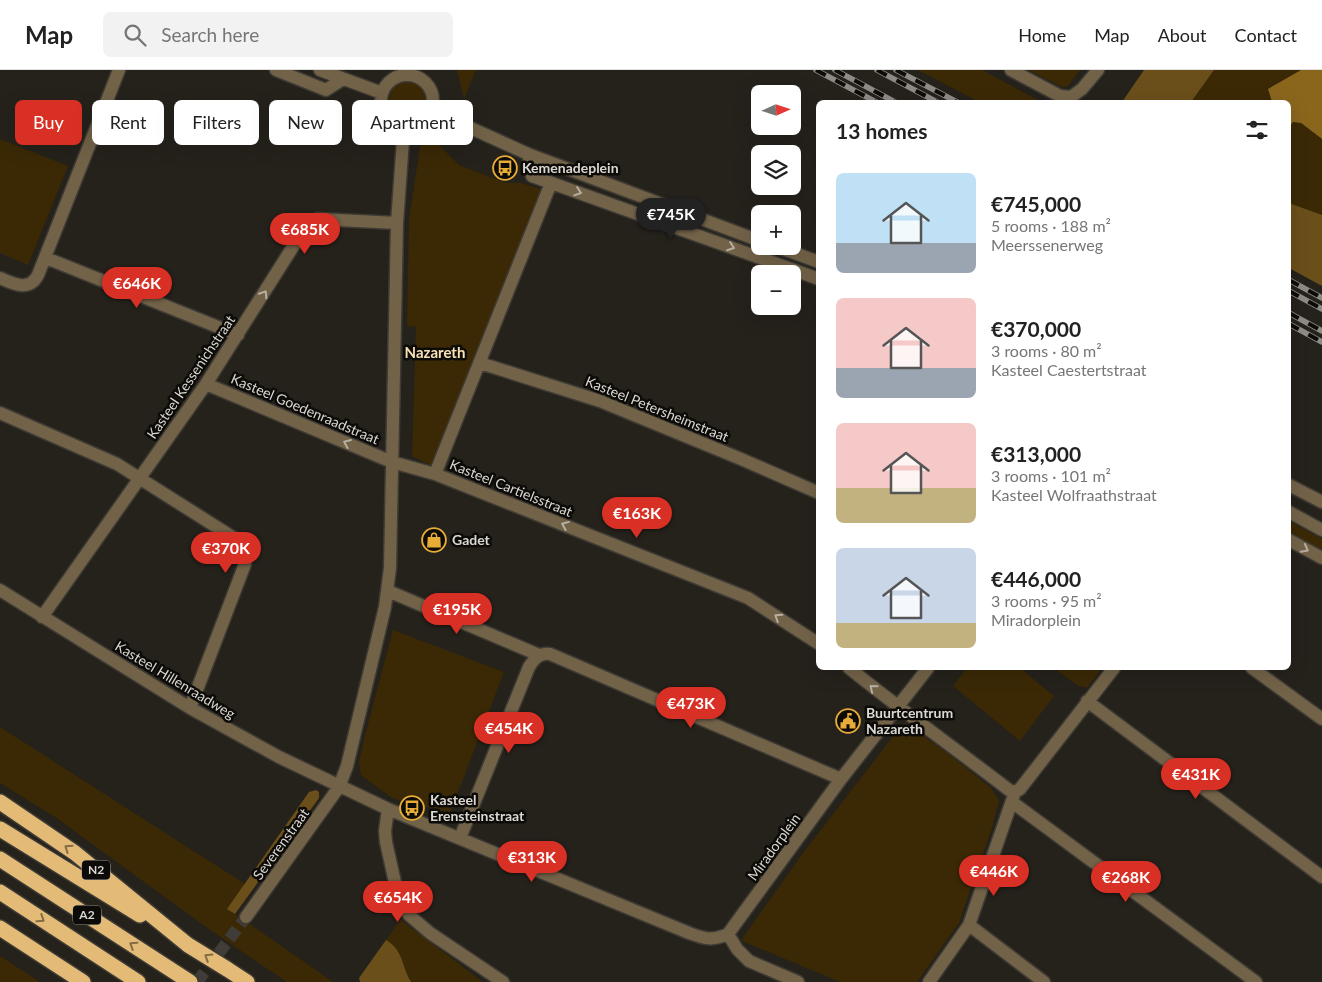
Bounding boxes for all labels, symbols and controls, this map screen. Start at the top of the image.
search box [103,12,453,57]
text: Map [25,20,73,49]
icon: search [121,21,149,49]
text: Search here [161,23,259,46]
text: Home [1018,24,1066,46]
text: Map [1094,24,1130,46]
text: About [1158,24,1207,46]
text: Contact [1235,24,1297,46]
north arrow [751,85,801,135]
map controls [751,85,801,315]
chip: Buy [15,100,82,145]
chip: Rent [92,100,164,145]
chip: Filters [174,100,259,145]
chip: New [269,100,342,145]
chip: Apartment [352,100,473,145]
icon: filters [1243,116,1271,144]
text: 13 homes [836,118,927,143]
button: layers [751,145,801,195]
bus stop icon: Kemenadeplein [492,155,518,181]
place label: Kemenadeplein [522,159,619,176]
one-way arrow [573,187,581,197]
text: €745,000 [991,191,1081,216]
icon: home [876,193,936,253]
pin: €745K [636,198,706,240]
text: €745K [647,204,695,223]
button: + [751,205,801,255]
pin: €685K [270,212,340,255]
text: 5 rooms · 188 m² [991,216,1111,235]
text: €685K [281,219,329,238]
text: Meerssenerweg [991,235,1103,254]
one-way arrow [726,241,734,251]
button: − [751,265,801,315]
pin: €646K [102,266,172,309]
text: €646K [113,273,161,292]
one-way arrow [257,291,267,300]
street label: Kasteel Kessenichstraat [143,312,238,442]
text: €370,000 [991,316,1081,341]
icon: home [876,318,936,378]
text: 3 rooms · 80 m² [991,341,1102,360]
district label: Nazareth [405,343,465,361]
text: Kasteel Caestertstraat [991,360,1147,379]
street label: Kasteel Goedenraadstraat [229,370,382,447]
street label: Kasteel Petersheimstraat [583,372,731,445]
one-way arrow [343,439,352,449]
text: €313,000 [991,441,1081,466]
icon: home [876,443,936,503]
street label: Kasteel Cartielsstraat [447,455,575,520]
text: 3 rooms · 101 m² [991,466,1111,485]
text: Kasteel Wolfraathstraat [991,485,1157,504]
pin: €163K [602,496,672,539]
text: €163K [613,503,661,522]
one-way arrow [561,521,570,532]
shop icon: Gadet [421,527,447,553]
place label: Gadet [452,531,491,548]
pin: €370K [191,532,261,574]
text: €370K [202,538,250,557]
one-way arrow [1300,543,1309,553]
text: €446,000 [991,566,1081,591]
icon: home [876,568,936,628]
text: 3 rooms · 95 m² [991,591,1102,610]
pin: €195K [422,592,492,635]
text: €195K [433,599,481,618]
text: Miradorplein [991,610,1081,629]
one-way arrow [774,614,783,624]
street label: Kasteel Hillenraadweg [112,637,238,722]
one-way arrow [870,684,879,693]
pin: €473K [656,686,726,729]
text: €473K [667,693,715,712]
place label: Buurtcentrum Nazareth [866,704,953,737]
public building icon: Buurtcentrum Nazareth [835,708,861,734]
pin: €454K [474,712,544,754]
text: €454K [485,718,533,737]
pin: €431K [1161,758,1231,800]
text: €431K [1172,764,1220,783]
place label: Kasteel Erensteinstraat [430,791,525,824]
bus stop icon: Kasteel Erensteinstraat [399,795,425,821]
street label: Severenstraat [249,805,312,883]
street label: Miradorplein [744,810,804,884]
pin: €313K [497,840,567,883]
one-way arrow [64,845,74,854]
text: €313K [508,847,556,866]
pin: €446K [959,854,1029,897]
road number: N2 [82,860,110,880]
pin: €268K [1091,860,1161,903]
text: €446K [970,861,1018,880]
text: €268K [1102,867,1150,886]
pin: €654K [363,880,433,923]
text: €654K [374,887,422,906]
road number: A2 [73,906,101,924]
one-way arrow [36,912,45,922]
one-way arrow [129,941,138,951]
one-way arrow [204,954,213,963]

